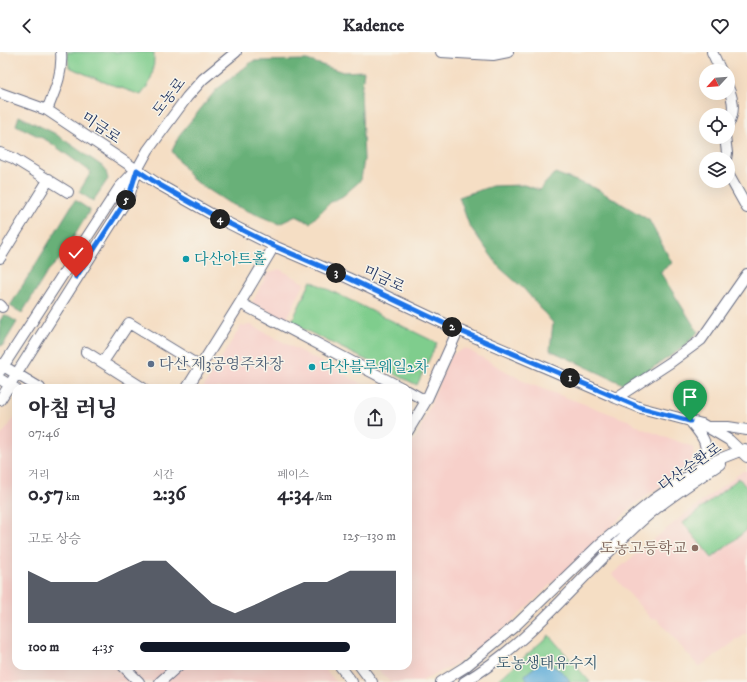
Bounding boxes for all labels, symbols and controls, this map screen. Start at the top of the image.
icon: back [16,15,38,37]
text: Kadence [343,15,404,37]
icon: heart [709,15,731,37]
north arrow [699,64,735,100]
map controls [699,64,735,188]
street label: 도농로 [148,74,190,120]
street label: 미금로 [78,108,125,148]
button: locate [699,108,735,144]
button: layers [699,152,735,188]
pin: 5 [116,190,136,210]
text: 5 [123,193,129,207]
pin: 4 [210,209,230,229]
text: 4 [217,212,223,226]
pin [59,236,93,277]
icon: check [65,242,87,264]
place label: 다산아트홀 [194,250,267,269]
marker: 다산아트홀 [181,254,191,264]
street label: 미금로 [360,261,408,297]
pin: 3 [326,263,346,283]
text: 3 [334,266,338,280]
pin: 2 [442,317,462,337]
text: 2 [449,320,455,334]
place label: 다산 제3공영주차장 [159,355,284,374]
place label: 다산블루웨일2차 [320,358,429,377]
marker: 다산 제3공영주차장 [146,359,156,369]
marker: 다산블루웨일2차 [307,362,317,372]
pin: 1 [560,368,580,388]
text: 1 [568,371,572,385]
pin [673,380,707,421]
icon: arrive [679,386,701,408]
text: 아침 러닝 [28,396,118,423]
button: share [354,397,396,439]
text: 07:46 [28,425,59,441]
street label: 다산순환로 [655,438,726,496]
text: 거리 [28,468,49,482]
text: 시간 [153,468,174,482]
text: 페이스 [277,468,309,482]
text: 0.57 [28,482,64,507]
text: 2:36 [153,482,186,507]
text: 4:34 [277,482,313,507]
text: km [64,490,80,504]
text: /km [313,490,332,504]
text: 125–130 m [342,528,396,544]
text: 고도 상승 [28,531,81,547]
place label: 도농고등학교 [600,539,687,558]
marker: 도농고등학교 [690,543,700,553]
text: 100 m [28,639,59,655]
text: 4:35 [92,639,114,655]
park label: 도농생태유수지 [496,654,598,673]

